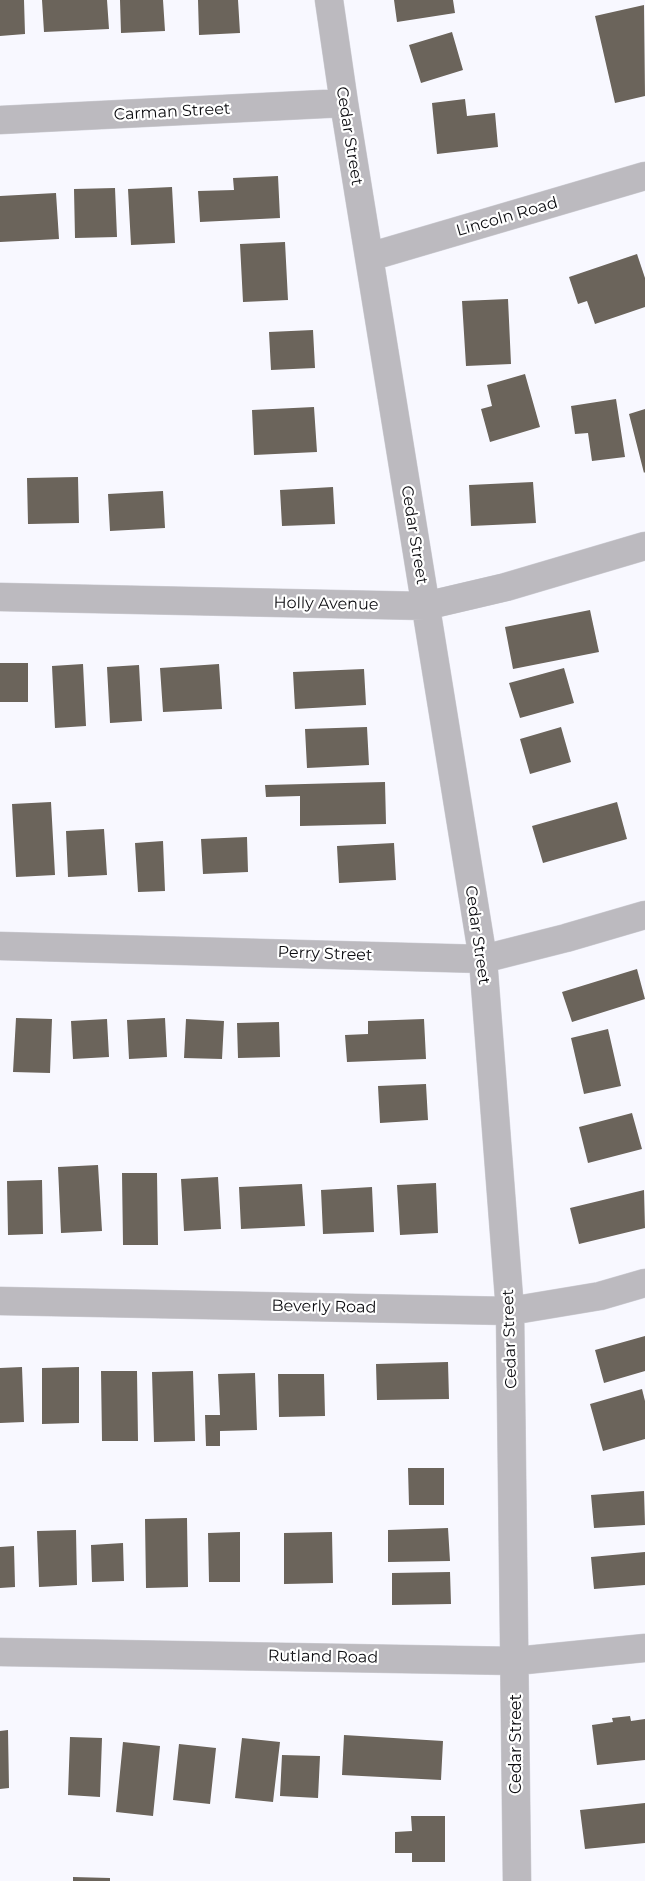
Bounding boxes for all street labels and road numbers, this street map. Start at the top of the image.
street label: Cedar Street [332,85,366,187]
street label: Carman Street [113,99,231,125]
street label: Lincoln Road [454,193,560,241]
street label: Cedar Street [397,484,431,586]
street label: Holly Avenue [273,593,379,615]
street label: Cedar Street [461,884,493,986]
street label: Perry Street [277,943,373,965]
street label: Cedar Street [499,1289,521,1389]
street label: Beverly Road [271,1296,377,1318]
street label: Rutland Road [268,1646,378,1668]
street label: Cedar Street [506,1694,526,1794]

